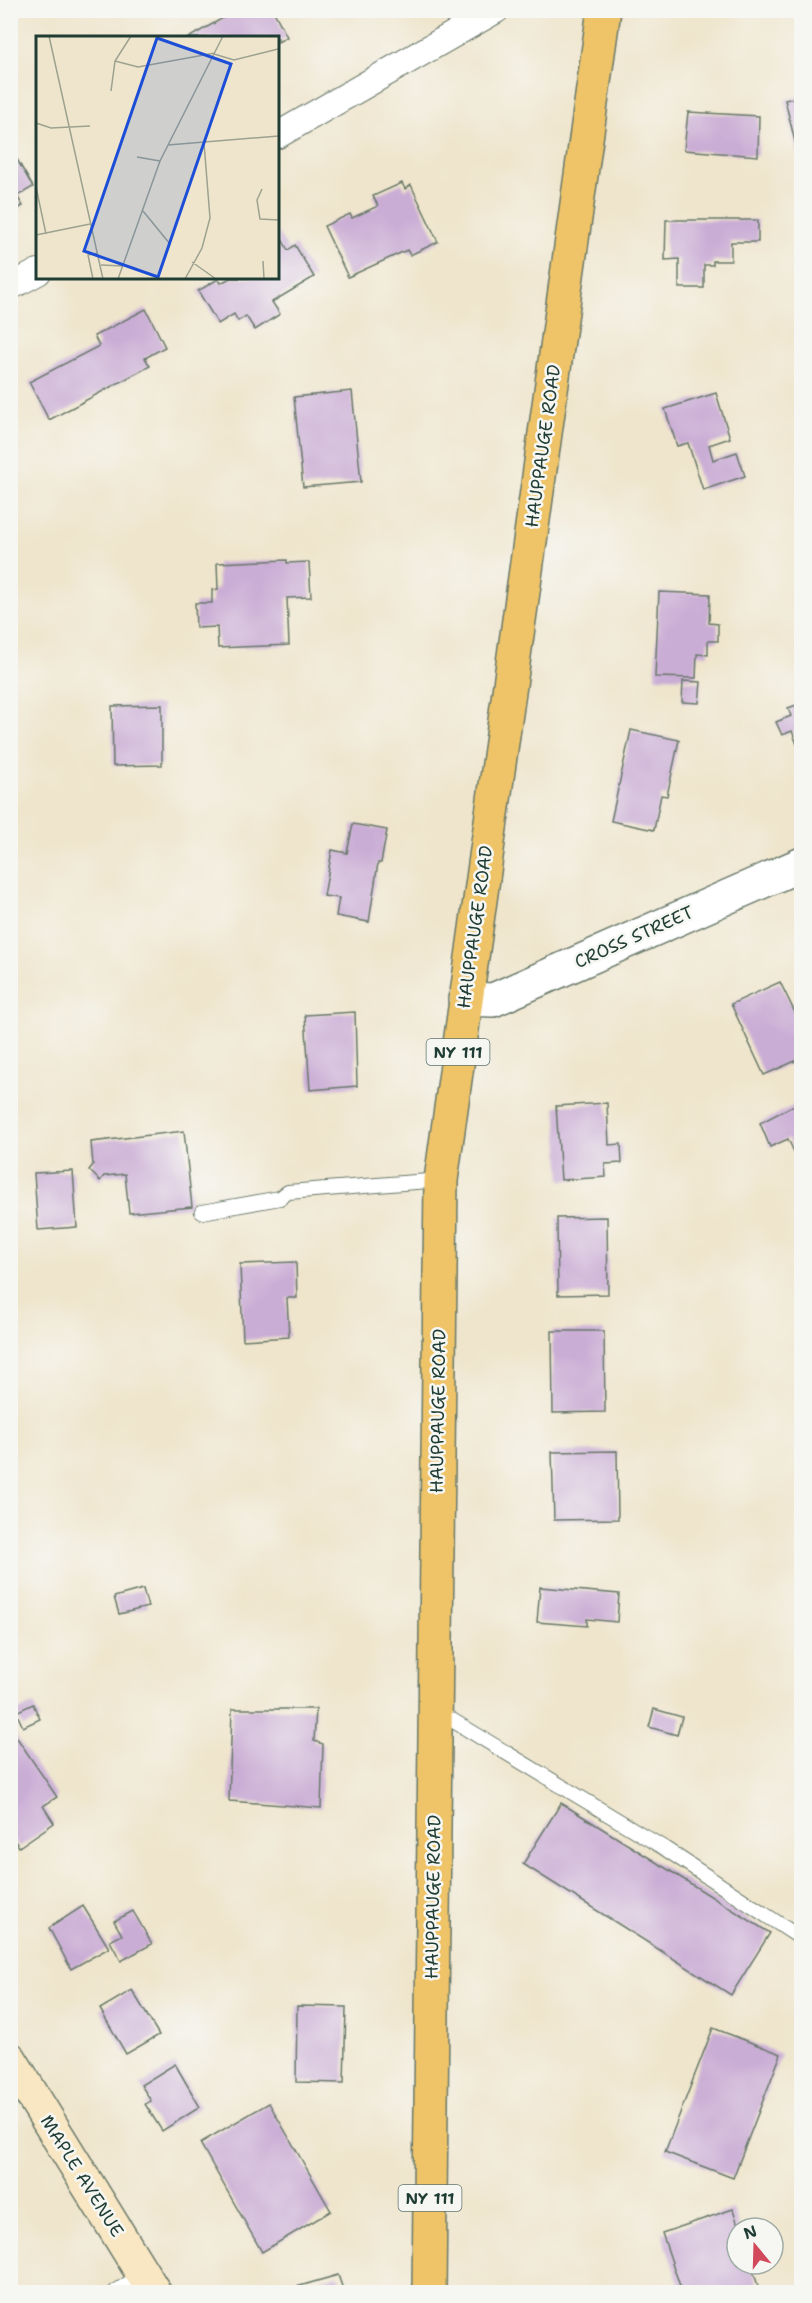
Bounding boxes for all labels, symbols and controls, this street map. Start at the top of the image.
inset map [36,36,279,279]
street label: HAUPPAUGE ROAD [520,363,566,529]
street label: HAUPPAUGE ROAD [452,844,498,1010]
street label: CROSS STREET [571,900,697,974]
road number: NY 111 [426,1039,490,1065]
street label: HAUPPAUGE ROAD [425,1328,451,1493]
street label: HAUPPAUGE ROAD [420,1814,446,1979]
street label: MAPLE AVENUE [35,2110,129,2242]
road number: NY 111 [398,2185,462,2211]
north arrow [725,2216,785,2276]
text: N [741,2220,760,2244]

